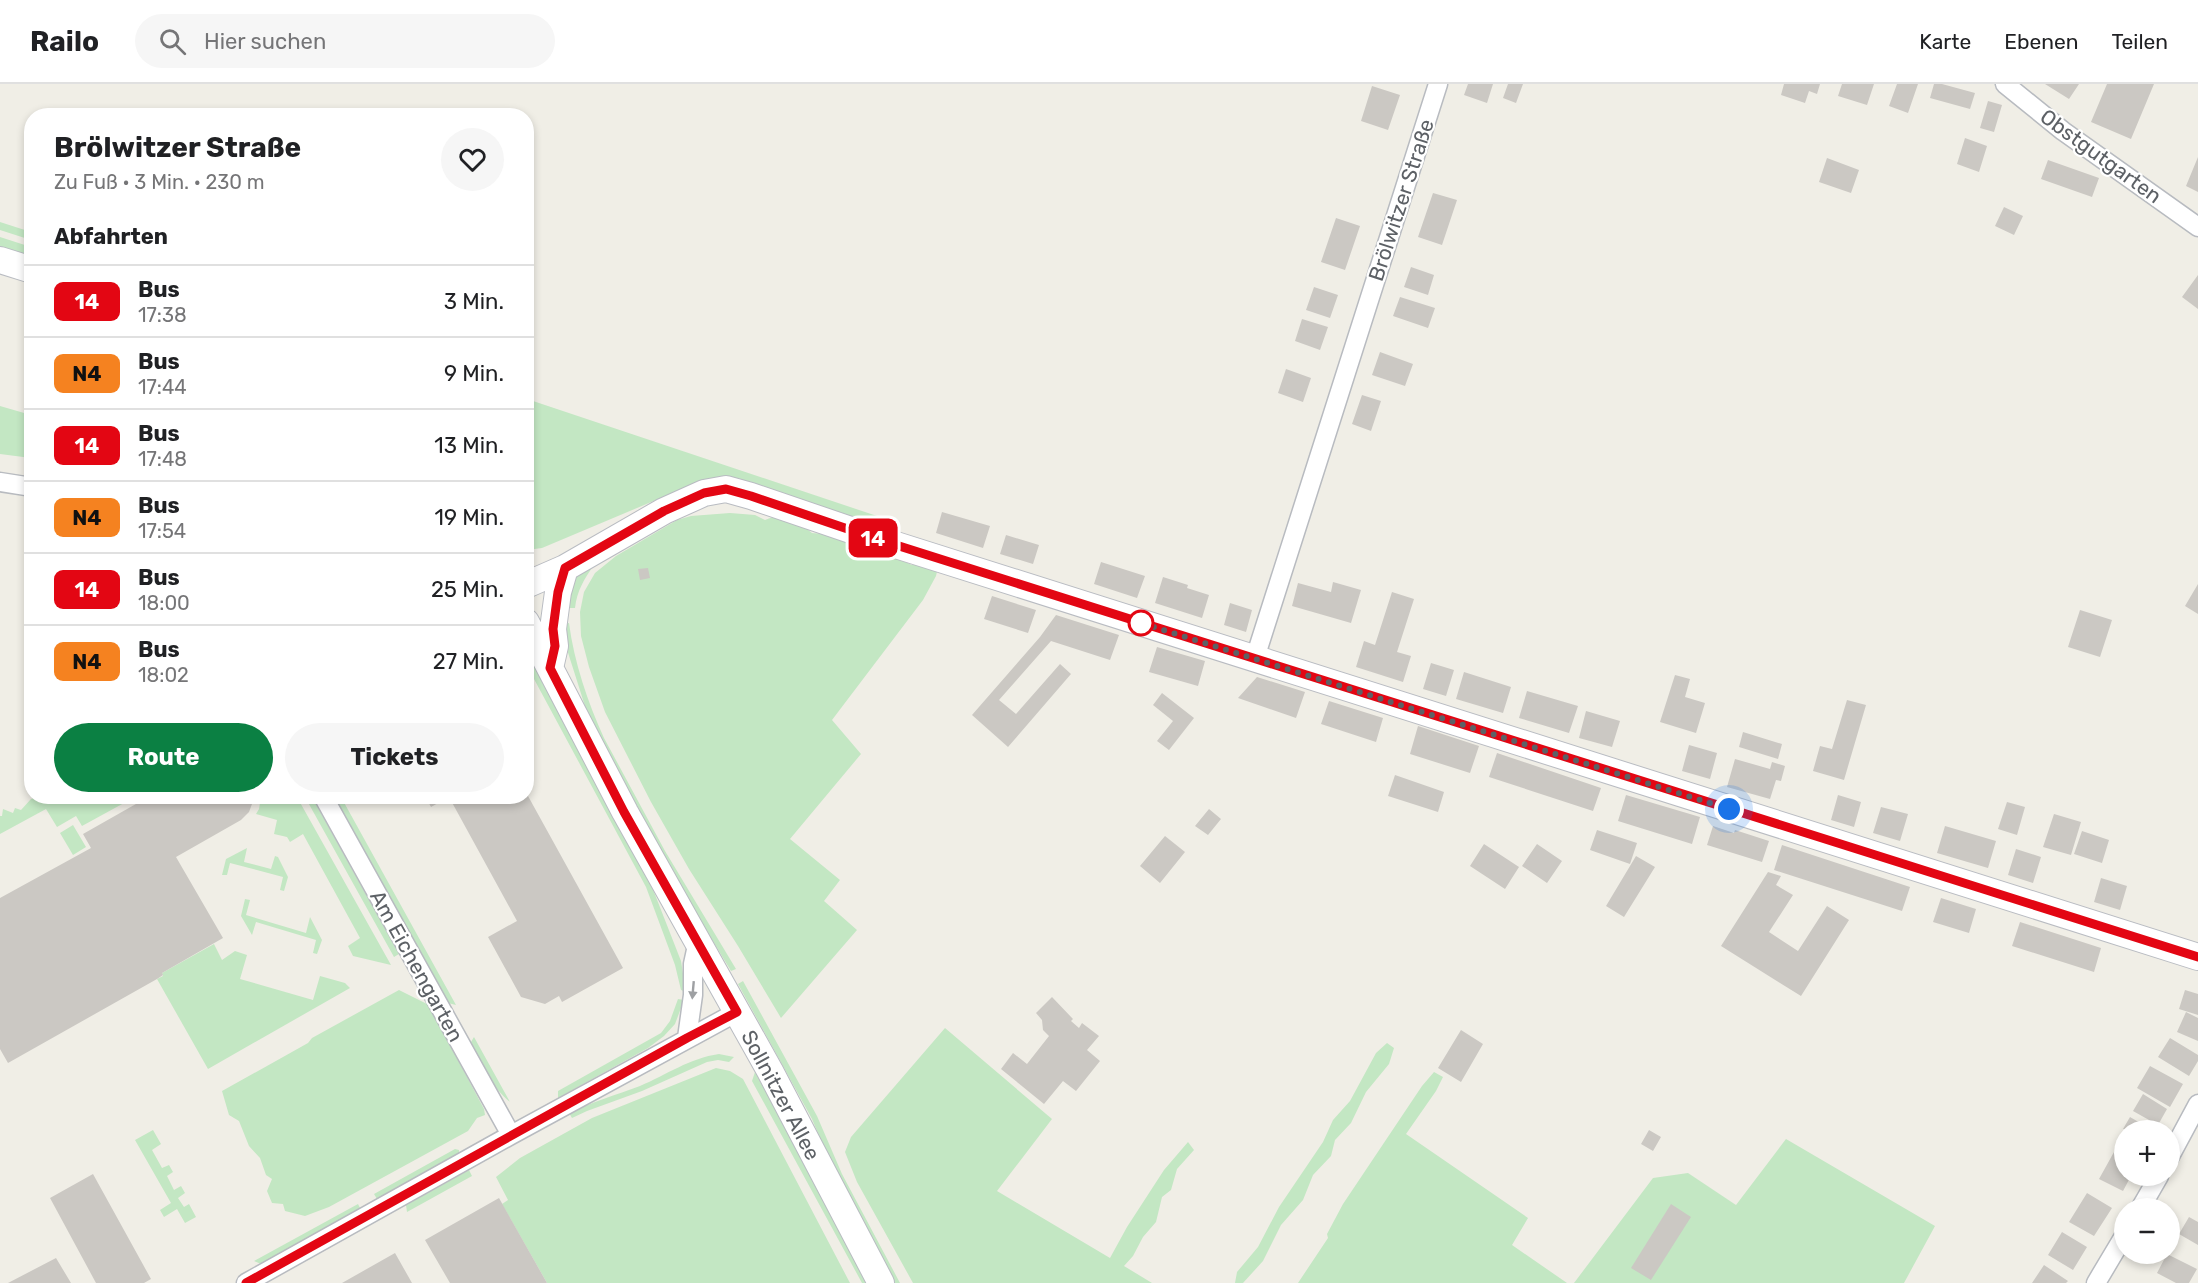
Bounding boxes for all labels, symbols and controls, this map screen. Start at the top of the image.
search box [135,14,555,68]
text: Railo [30,25,99,58]
icon: search [156,25,189,58]
text: Hier suchen [204,28,326,55]
text: Karte [1919,29,1971,54]
text: Ebenen [2004,29,2078,54]
text: Teilen [2111,29,2168,54]
street label: Obstgutgarten [2035,104,2167,208]
street label: Brölwitzer Straße [1363,116,1439,284]
button: heart [441,128,504,191]
text: Brölwitzer Straße [54,131,301,164]
text: Zu Fuß · 3 Min. · 230 m [54,170,265,194]
text: Abfahrten [54,223,168,250]
text: Bus [138,276,180,303]
text: 3 Min. [444,288,504,315]
text: 14 [75,289,99,314]
text: 17:38 [138,303,187,327]
text: Bus [138,348,180,375]
text: 9 Min. [444,360,504,387]
text: N4 [72,361,102,386]
text: 17:44 [138,375,187,399]
text: Bus [138,420,180,447]
text: 13 Min. [434,432,504,459]
text: 14 [75,433,99,458]
text: 17:48 [138,447,187,471]
text: Bus [138,492,180,519]
text: 19 Min. [434,504,504,531]
text: N4 [72,505,102,530]
line badge: 14 [846,518,900,558]
text: 17:54 [138,519,186,543]
text: 14 [861,526,885,551]
text: Bus [138,564,180,591]
text: 25 Min. [431,576,504,603]
text: 14 [75,577,99,602]
text: 18:00 [138,591,190,615]
unlabelled marker [1128,610,1154,636]
text: Bus [138,636,180,663]
text: 27 Min. [433,648,504,675]
text: N4 [72,649,102,674]
text: 18:02 [138,663,189,687]
button: Route [54,723,273,792]
button: Tickets [285,723,504,792]
your location [1714,794,1744,824]
street label: Am Eichengarten [365,886,469,1046]
one-way arrow [688,980,698,999]
street label: Sollnitzer Allee [736,1026,826,1164]
map controls [2114,1120,2180,1264]
button: + [2114,1120,2180,1186]
button: − [2114,1198,2180,1264]

